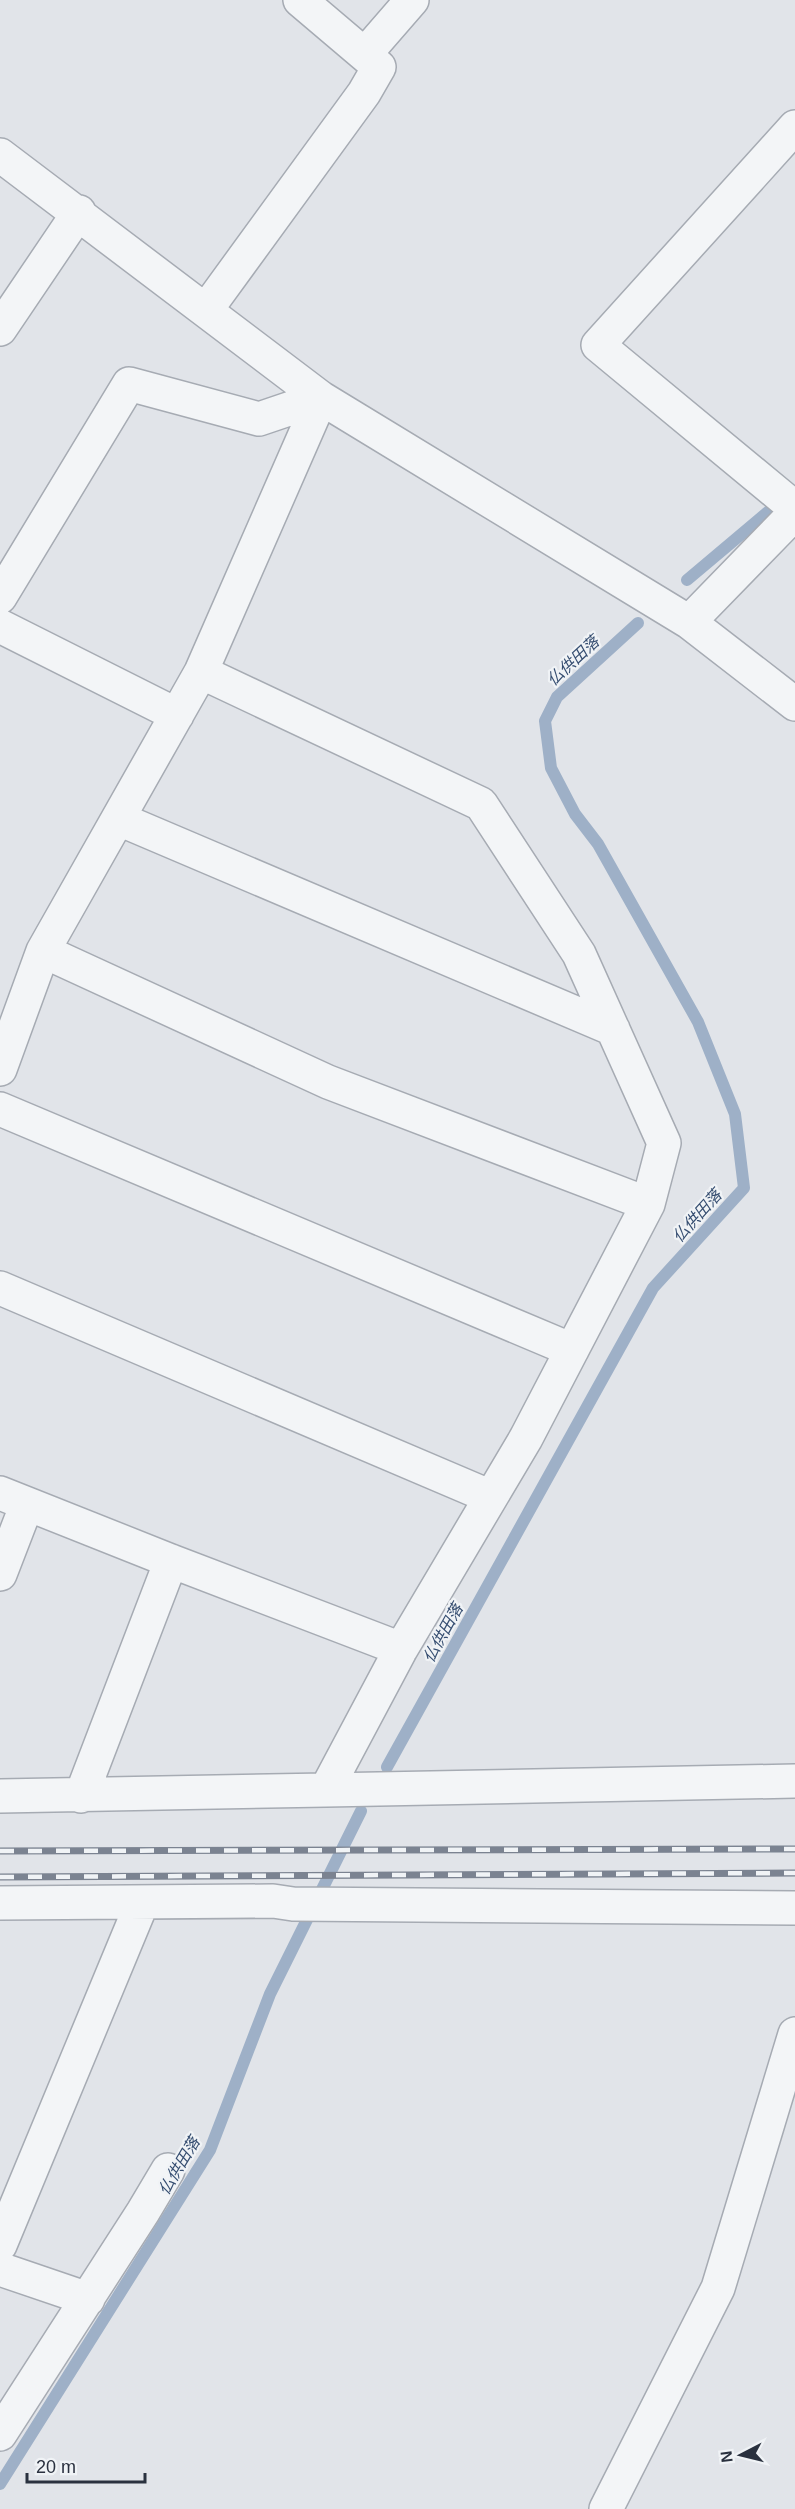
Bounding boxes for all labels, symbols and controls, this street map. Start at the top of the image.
water label: 仏供田落 [544,631,604,689]
water label: 仏供田落 [669,1184,727,1245]
water label: 仏供田落 [420,1598,467,1665]
water label: 仏供田落 [155,2132,204,2198]
north arrow [711,2425,771,2485]
scale bar [27,2446,146,2484]
text: N [717,2450,736,2464]
text: 20 m [36,2457,76,2477]

